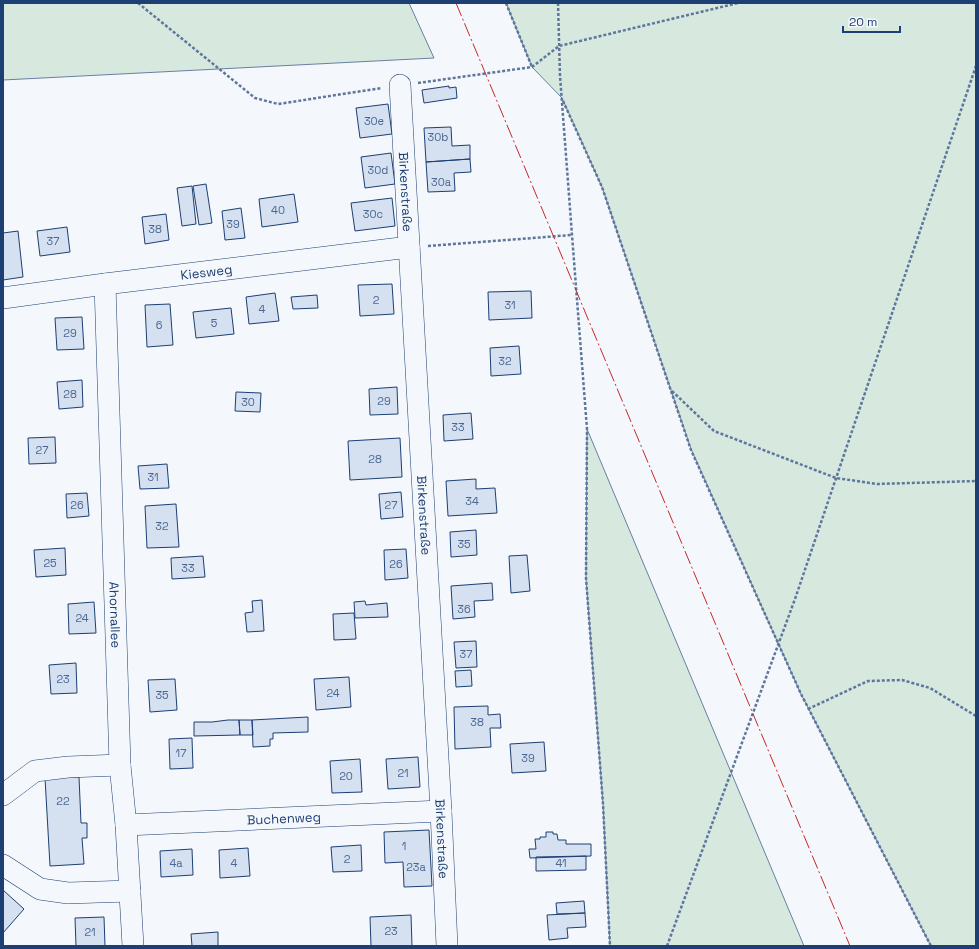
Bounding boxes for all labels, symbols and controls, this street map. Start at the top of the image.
scale bar [843,8,900,34]
text: 20 m [849,14,877,30]
house number: 30e [364,114,384,128]
house number: 30b [428,130,448,144]
street label: Birkenstraße [395,152,417,232]
house number: 30d [368,163,388,177]
house number: 30a [431,175,452,189]
house number: 40 [271,203,285,217]
house number: 30c [363,207,383,221]
house number: 39 [226,217,240,231]
house number: 38 [148,222,162,236]
house number: 37 [47,234,59,248]
street label: Kiesweg [179,260,233,283]
house number: 2 [373,293,380,307]
house number: 31 [504,298,516,312]
house number: 4 [259,302,266,316]
house number: 5 [211,316,218,330]
house number: 6 [156,318,163,332]
house number: 29 [63,326,77,340]
house number: 32 [498,354,512,368]
house number: 28 [63,387,77,401]
house number: 29 [377,394,391,408]
house number: 30 [241,395,255,409]
house number: 33 [451,420,465,434]
house number: 27 [36,443,48,457]
house number: 28 [368,452,382,466]
house number: 31 [147,470,159,484]
street label: Birkenstraße [414,475,435,556]
house number: 34 [465,494,479,508]
house number: 26 [70,498,84,512]
house number: 27 [385,498,397,512]
house number: 32 [155,519,169,533]
house number: 35 [457,537,471,551]
house number: 25 [43,556,57,570]
house number: 26 [389,557,403,571]
house number: 33 [181,561,195,575]
street label: Ahornallee [106,581,125,648]
house number: 36 [457,602,471,616]
house number: 24 [75,611,89,625]
house number: 37 [460,647,472,661]
house number: 23 [56,672,70,686]
house number: 24 [326,686,340,700]
house number: 35 [155,688,169,702]
house number: 38 [470,715,484,729]
house number: 17 [176,746,186,760]
house number: 39 [521,751,535,765]
house number: 21 [397,766,409,780]
house number: 20 [339,769,353,783]
house number: 22 [56,794,70,808]
street label: Birkenstraße [432,799,452,879]
street label: Buchenweg [246,808,321,828]
house number: 1 [402,839,406,853]
house number: 2 [344,852,351,866]
house number: 4a [169,856,183,870]
house number: 4 [231,856,238,870]
house number: 41 [555,856,567,870]
house number: 23a [406,860,426,874]
house number: 23 [384,924,398,938]
house number: 21 [84,925,96,939]

